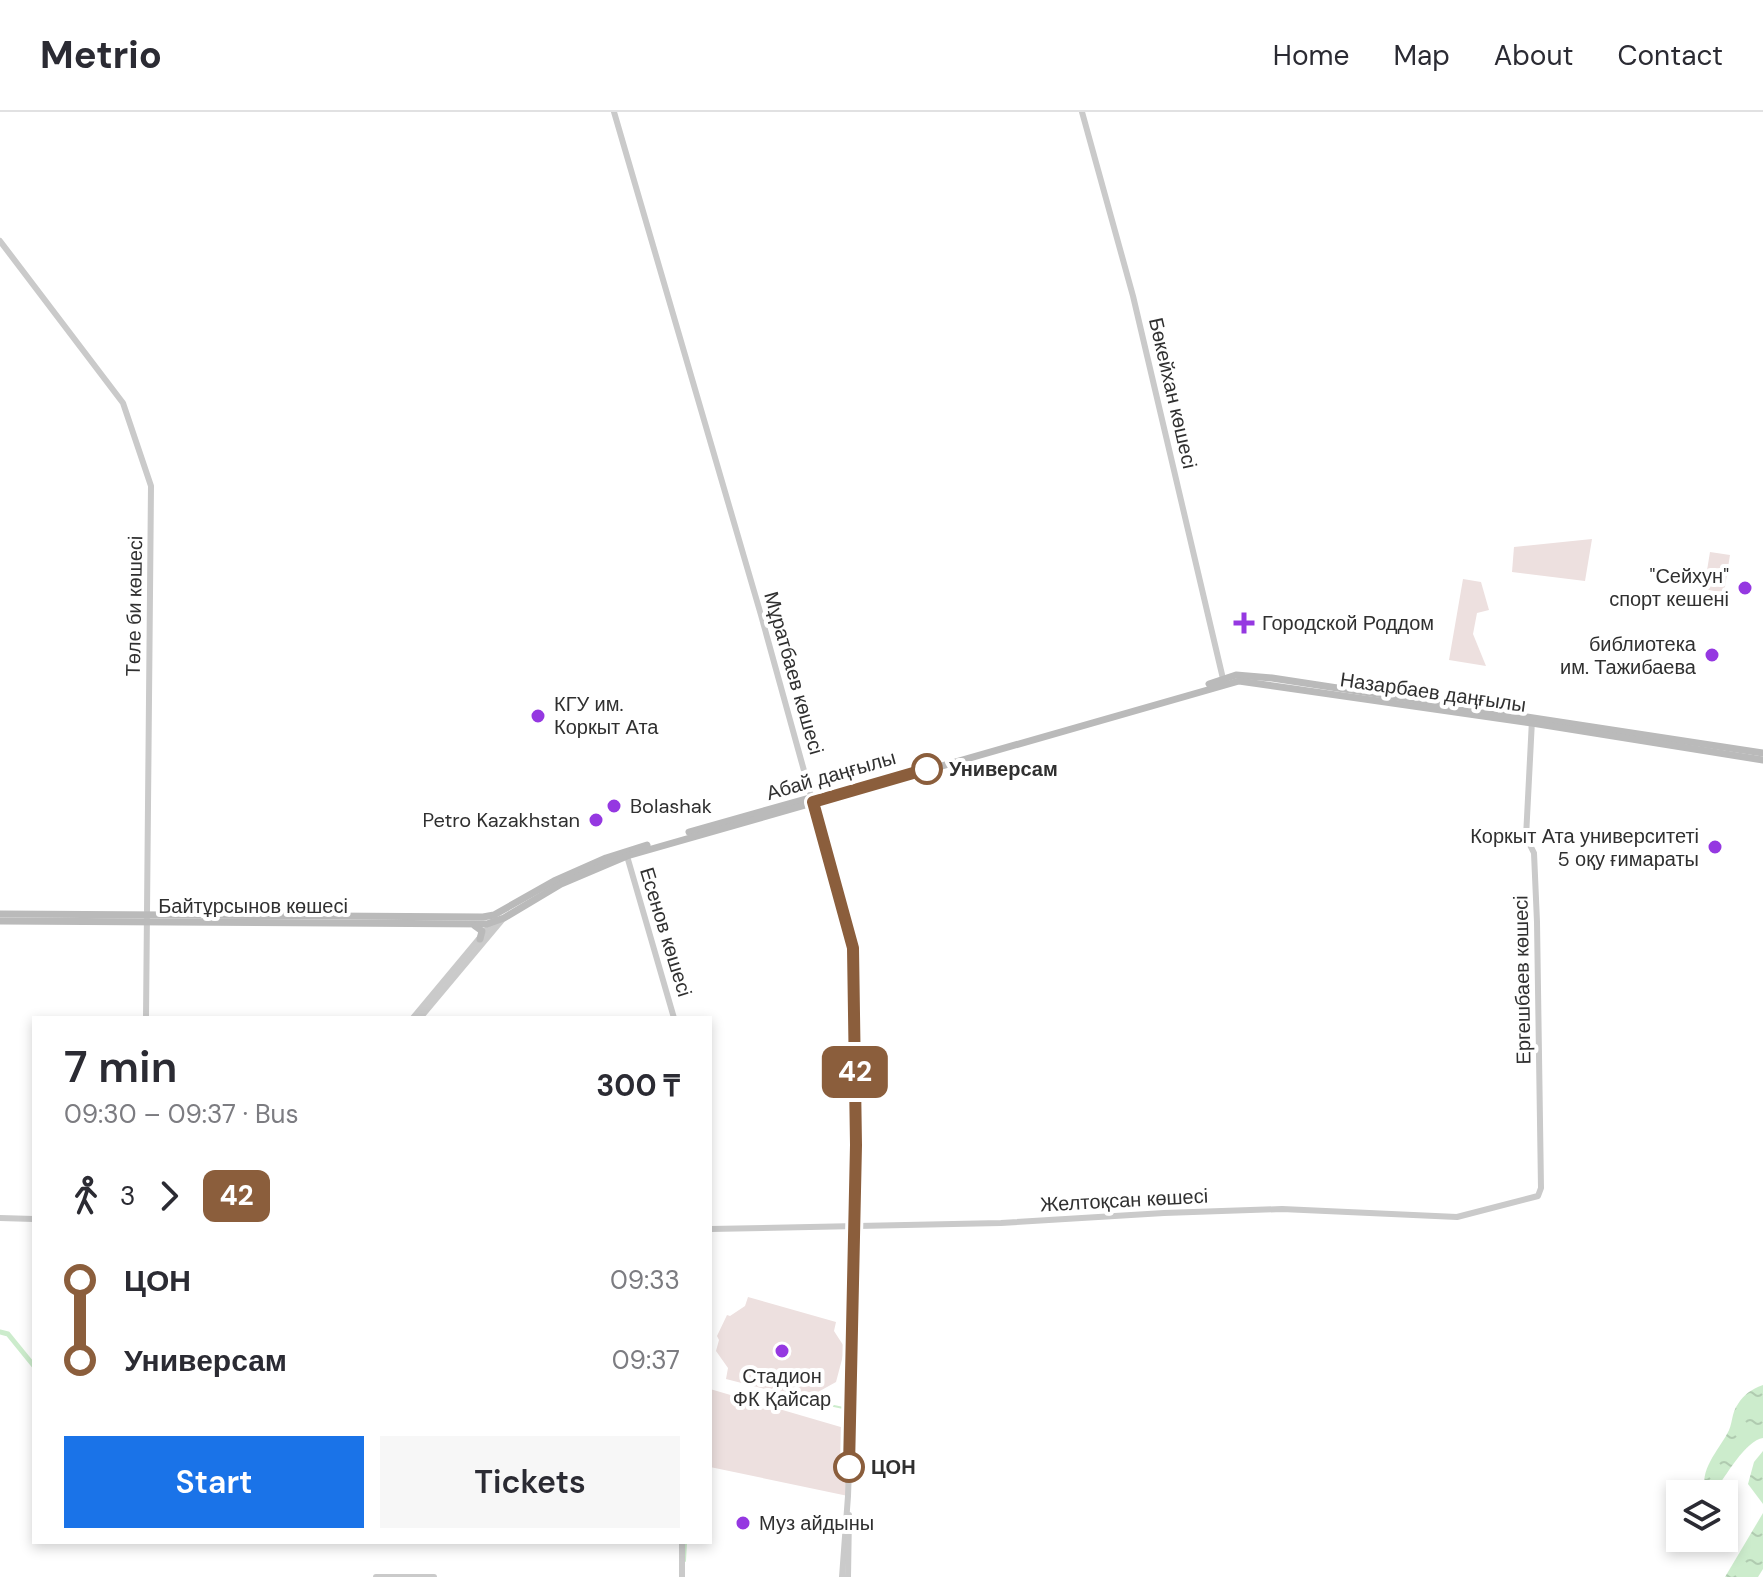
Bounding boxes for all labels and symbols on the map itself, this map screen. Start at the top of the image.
street label: Бөкейхан көшесі [1143,315,1203,471]
street label: Төле би көшесі [120,535,148,677]
place label: "Сейхун" спорт кешені [1609,563,1729,612]
marker: "Сейхун" спорт кешені [1736,579,1754,597]
street label: Мұратбаев көшесі [758,589,830,757]
place label: Городской Роддом [1262,610,1434,636]
marker: Городской Роддом [1233,612,1255,634]
place label: библиотека им. Тажибаева [1560,631,1697,680]
marker: библиотека им. Тажибаева [1703,646,1721,664]
street label: Назарбаев даңғылы [1338,666,1528,718]
place label: КГУ им. Коркыт Ата [554,691,659,740]
marker: КГУ им. Коркыт Ата [529,707,547,725]
street label: Абай даңғылы [763,744,899,806]
marker: Универсам [912,754,942,784]
place label: Универсам [949,756,1058,782]
place label: Bolashak [630,793,712,819]
marker: Bolashak [605,797,623,815]
place label: Petro Kazakhstan [422,807,580,833]
marker: Petro Kazakhstan [587,811,605,829]
place label: Коркыт Ата университеті 5 оқу ғимараты [1470,823,1699,872]
marker: Коркыт Ата университеті 5 оқу ғимараты [1706,838,1724,856]
street label: Есенов көшесі [634,864,698,1000]
street label: Байтұрсынов көшесі [158,893,348,919]
street label: Ергешбаев көшесі [1508,895,1536,1065]
line badge: 42 [819,1046,891,1098]
street label: Желтоқсан көшесі [1039,1183,1209,1217]
marker: Стадион ФК Қайсар [773,1342,791,1360]
place label: Стадион ФК Қайсар [733,1363,831,1412]
marker: ЦОН [834,1452,864,1482]
place label: ЦОН [871,1454,916,1480]
place label: Муз айдыны [759,1510,874,1536]
marker: Муз айдыны [734,1514,752,1532]

